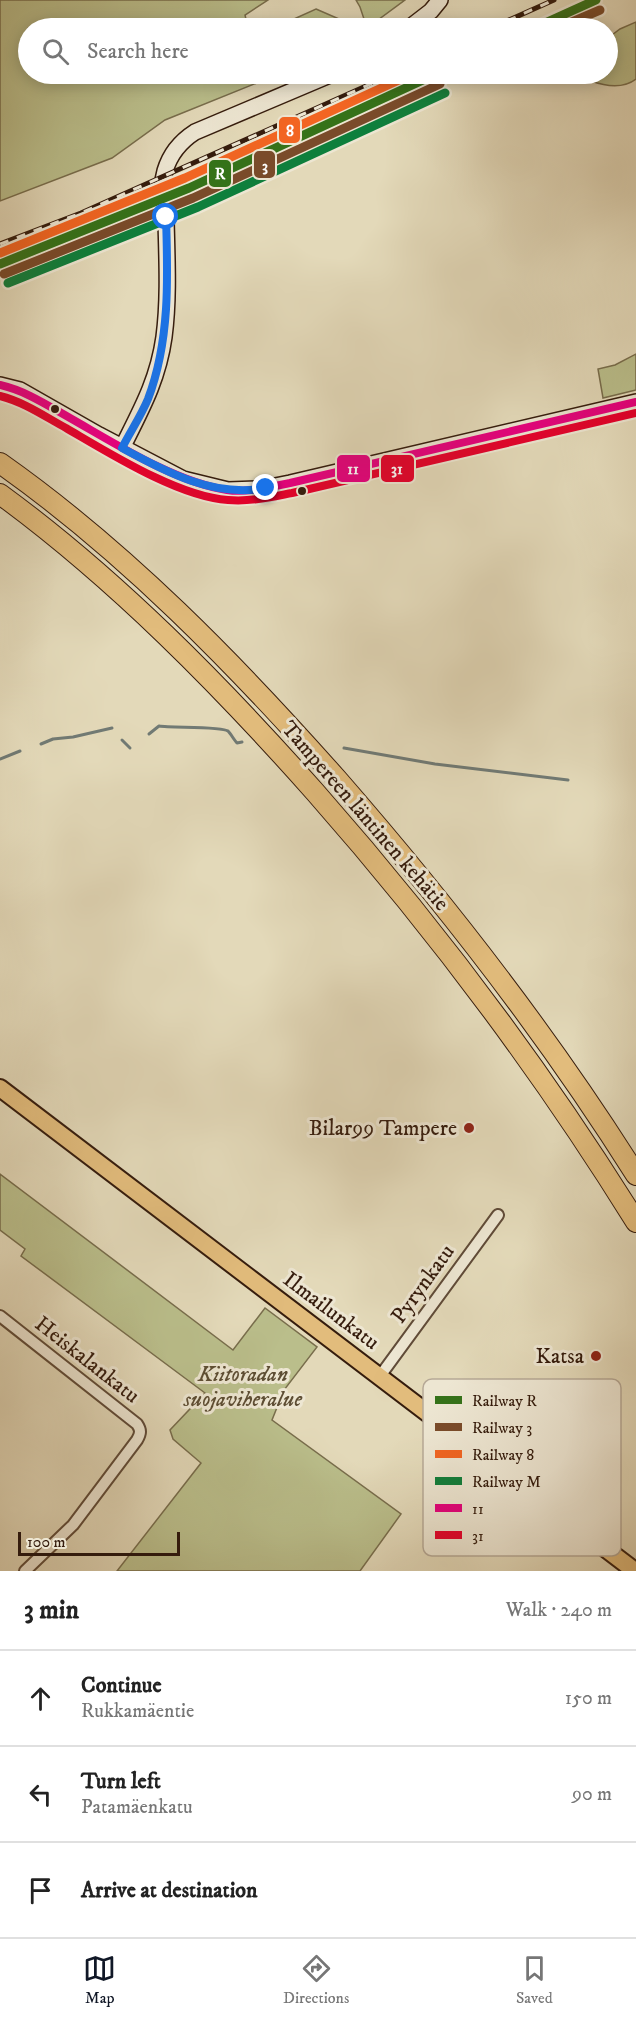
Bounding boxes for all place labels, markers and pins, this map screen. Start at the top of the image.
unlabelled marker [49,403,61,415]
unlabelled marker [296,485,308,497]
place label: Bilar99 Tampere [309,1115,457,1142]
marker: Bilar99 Tampere [462,1121,476,1135]
place label: Katsa [535,1343,585,1370]
marker: Katsa [589,1349,603,1363]

